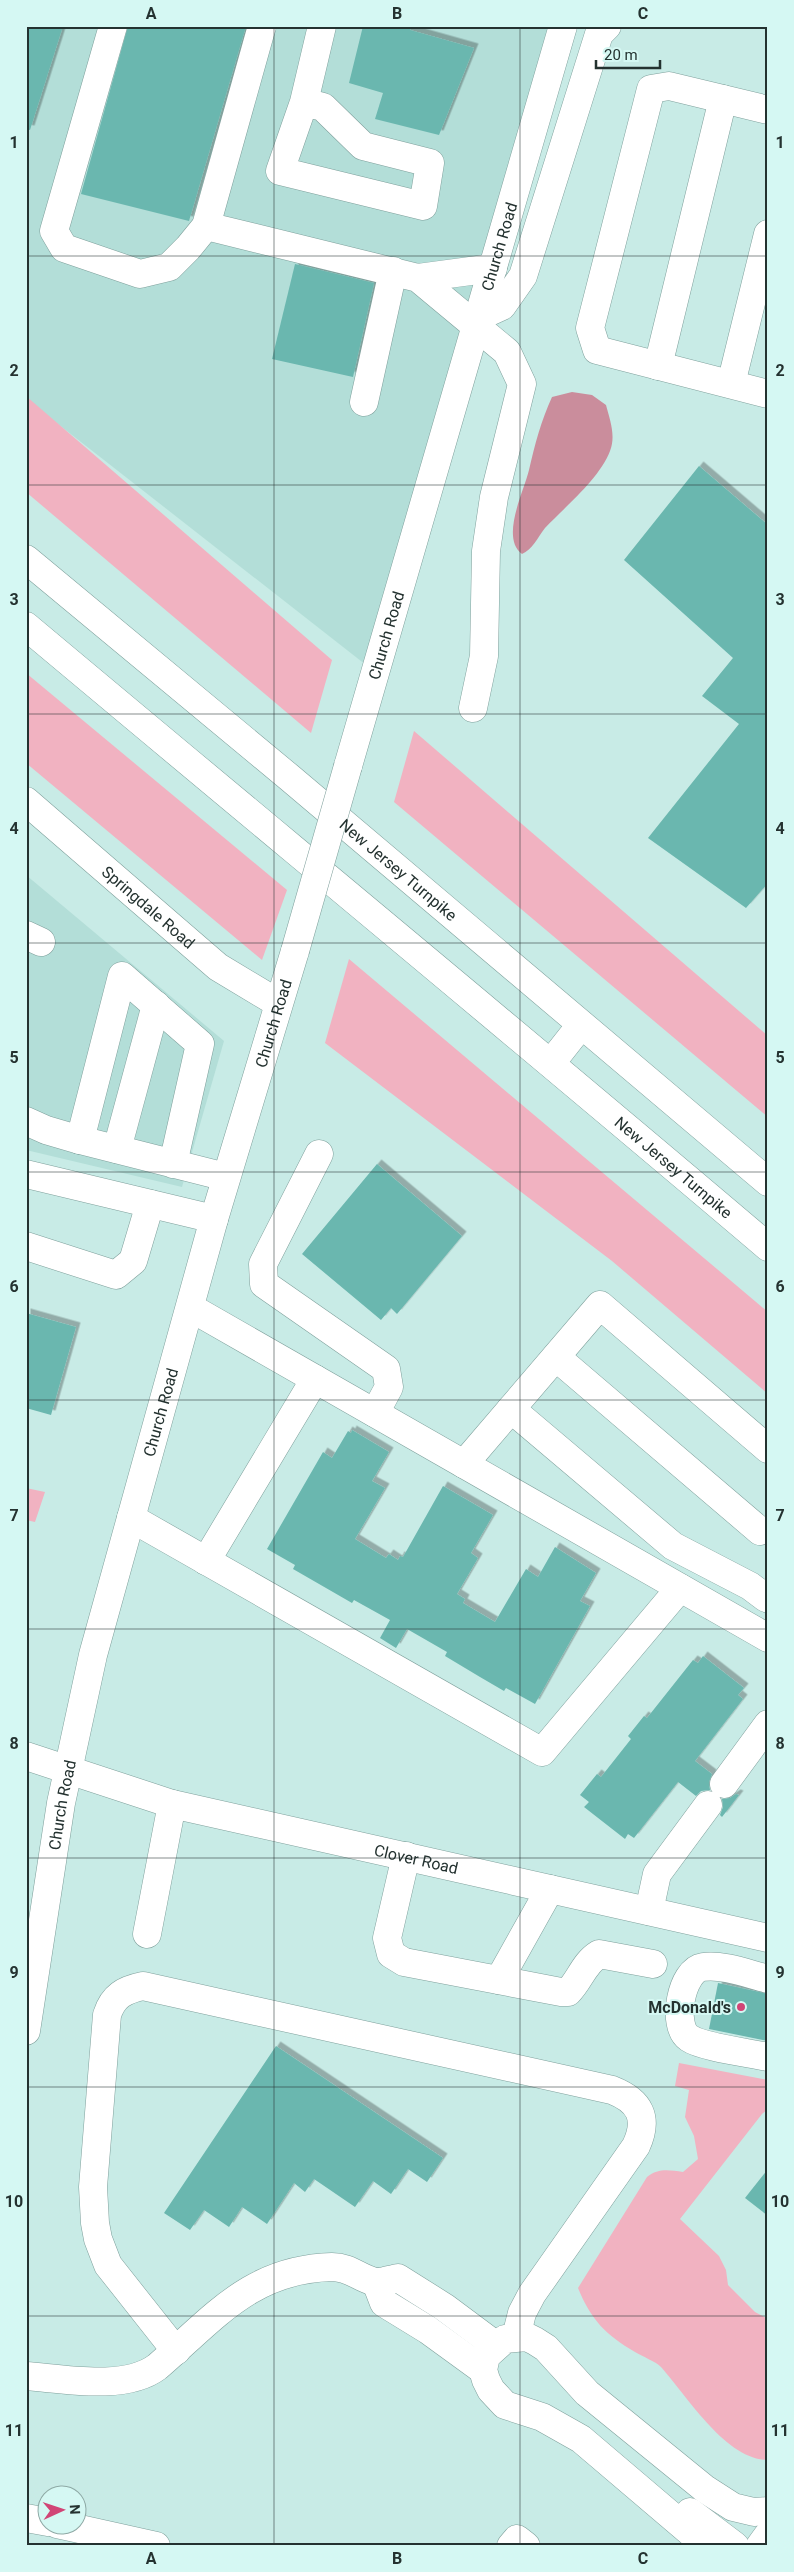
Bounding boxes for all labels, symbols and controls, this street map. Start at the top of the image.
text: A [146,4,157,23]
text: B [392,4,402,23]
text: C [638,4,648,23]
scale bar [596,38,660,70]
text: 20 m [604,46,638,64]
text: 1 [9,133,19,152]
text: 1 [775,133,785,152]
street label: Church Road [477,200,521,293]
text: 2 [9,361,19,380]
text: 2 [775,361,785,380]
street label: Church Road [364,589,408,682]
text: 3 [9,590,19,609]
text: 3 [775,590,785,609]
street label: New Jersey Turnpike [336,815,461,925]
text: 4 [9,819,19,838]
text: 4 [775,819,785,838]
street label: Springdale Road [98,862,199,952]
street label: Church Road [251,977,295,1070]
text: 5 [9,1048,19,1067]
text: 5 [775,1048,785,1067]
street label: New Jersey Turnpike [611,1112,736,1222]
text: 6 [9,1277,19,1296]
text: 6 [775,1277,785,1296]
street label: Church Road [139,1366,182,1459]
text: 7 [9,1506,19,1525]
text: 7 [775,1506,785,1525]
text: 8 [9,1734,19,1753]
text: 8 [775,1734,785,1753]
street label: Church Road [44,1758,80,1851]
street label: Clover Road [372,1840,460,1878]
text: 9 [9,1963,19,1982]
text: 9 [775,1963,785,1982]
place label: McDonald's [648,1998,731,2017]
marker: McDonald's [735,2001,747,2013]
text: 10 [5,2192,23,2211]
text: 10 [771,2192,789,2211]
text: 11 [5,2421,23,2440]
text: 11 [771,2421,789,2440]
north arrow [38,2484,88,2534]
text: N [67,2504,83,2515]
text: A [146,2549,157,2568]
text: B [392,2549,402,2568]
text: C [638,2549,648,2568]

